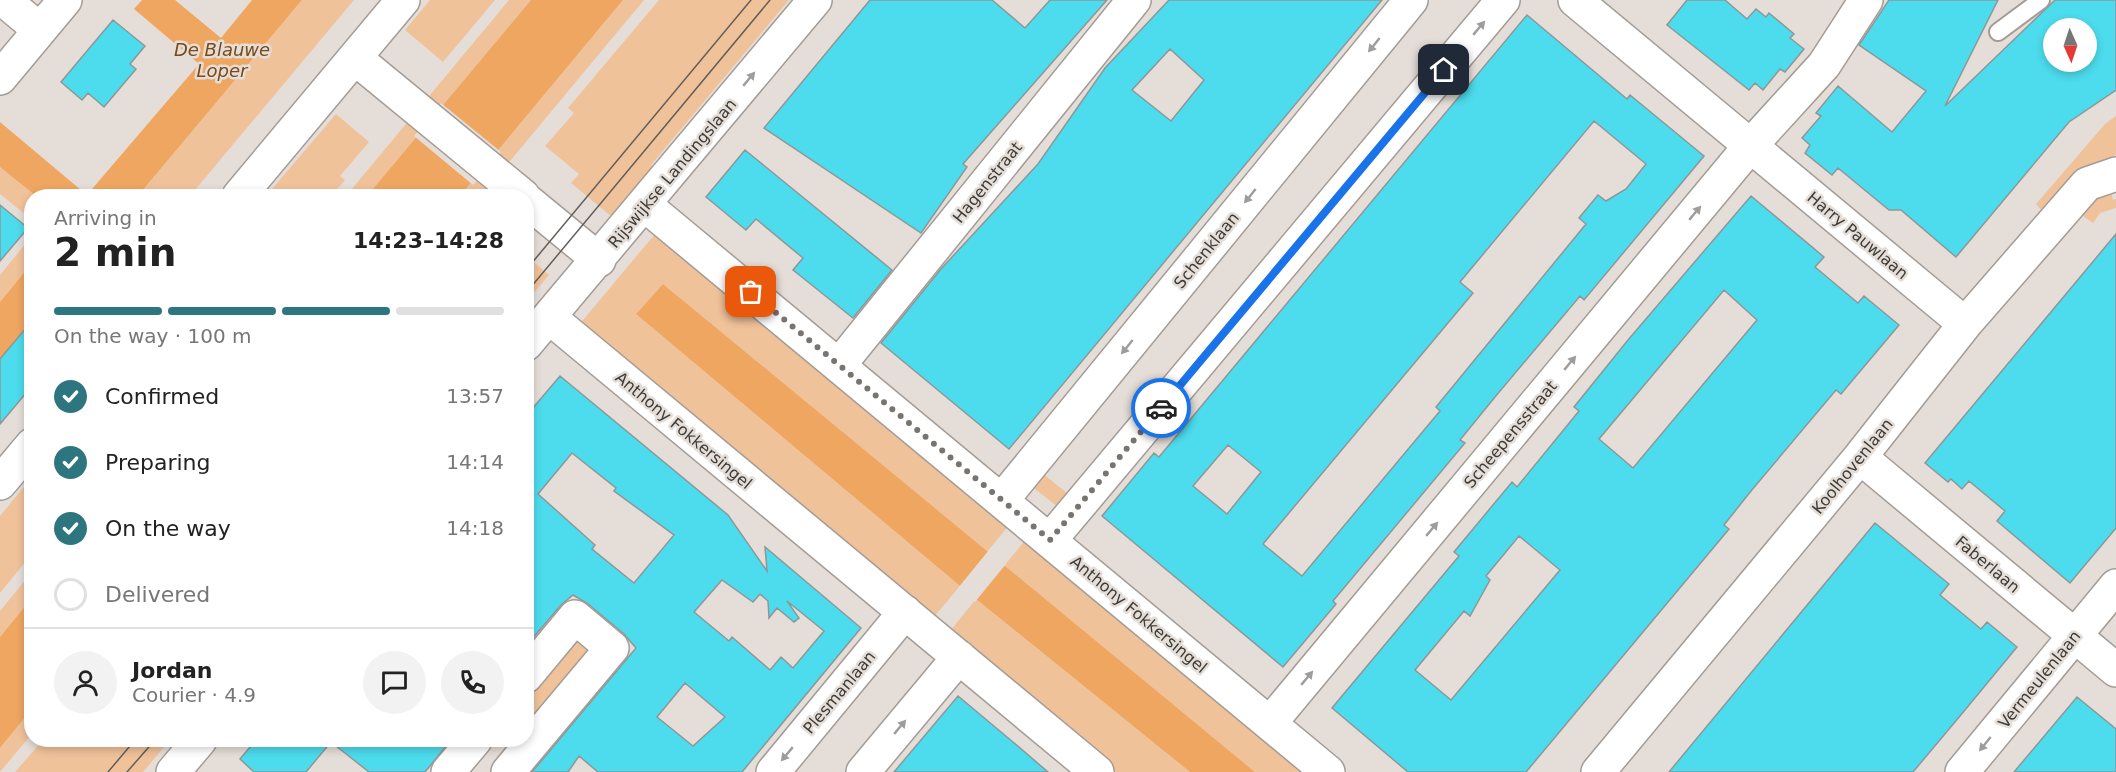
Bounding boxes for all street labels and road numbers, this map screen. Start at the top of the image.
street label: Rijswijkse Landingslaan [604,95,740,252]
street label: Hagenstraat [949,138,1026,227]
street label: Harry Pauwlaan [1804,188,1912,283]
street label: Schenklaan [1170,208,1243,292]
street label: Anthony Fokkersingel [612,368,756,493]
street label: Scheepensstraat [1460,377,1561,492]
street label: Koolhovenlaan [1808,415,1897,518]
street label: Faberlaan [1952,532,2024,597]
street label: Anthony Fokkersingel [1067,552,1211,677]
street label: Vermeulenlaan [1994,627,2085,732]
street label: Plesmanlaan [799,647,879,737]

